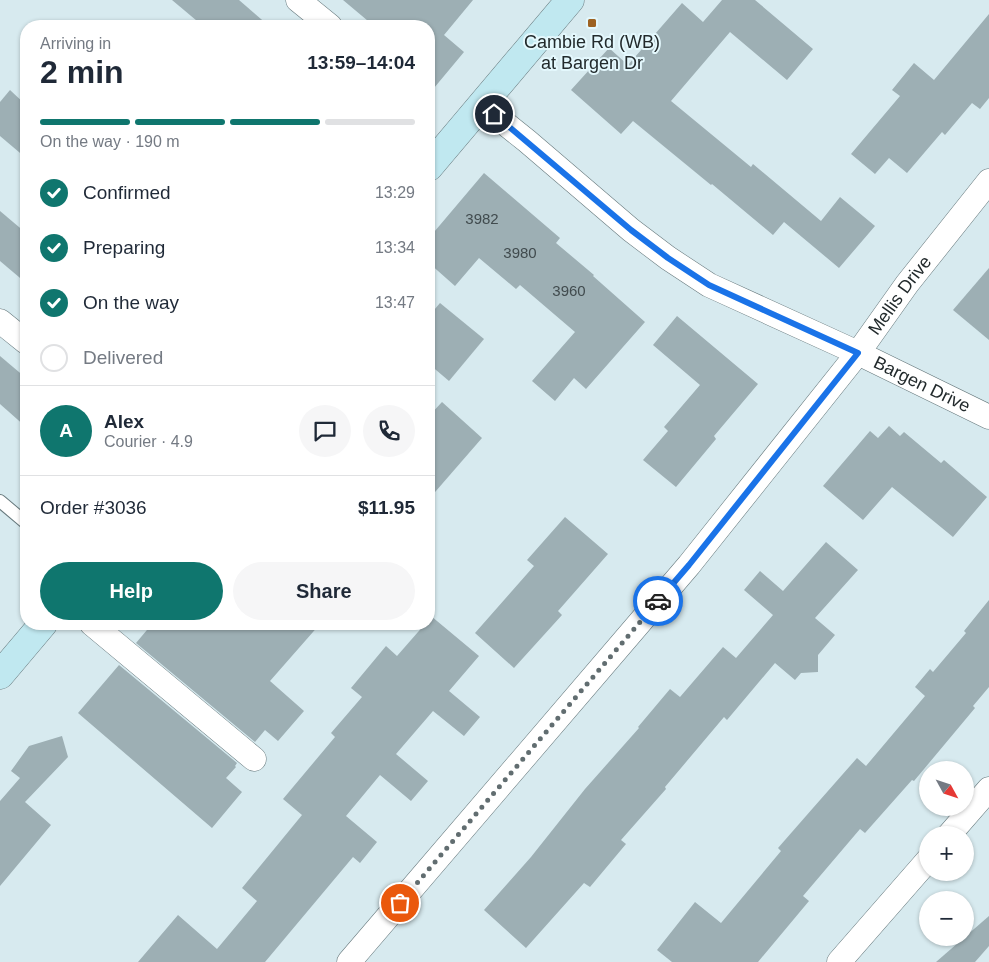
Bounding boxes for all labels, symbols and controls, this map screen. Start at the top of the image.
marker: Cambie Rd (WB) at Bargen Dr [586,17,598,29]
place label: Cambie Rd (WB) at Bargen Dr [524,32,660,73]
text: Arriving in [40,35,111,52]
text: 13:59–14:04 [307,52,415,73]
text: 2 min [40,54,124,90]
pin [473,93,515,135]
icon: home [480,100,508,128]
text: On the way · 190 m [40,133,180,150]
icon: check [40,179,68,207]
text: Confirmed [83,182,171,203]
text: 13:29 [375,184,415,201]
house number: 3982 [465,210,499,227]
icon: check [40,234,68,262]
text: Preparing [83,237,165,258]
text: 13:34 [375,239,415,256]
house number: 3980 [503,244,537,261]
street label: Mellis Drive [864,252,935,339]
house number: 3960 [552,282,586,299]
icon: check [40,289,68,317]
text: On the way [83,292,179,313]
text: 13:47 [375,294,415,311]
text: Delivered [83,347,163,368]
street label: Bargen Drive [870,352,974,416]
button: chat [299,405,351,457]
button: phone [363,405,415,457]
text: Alex [104,411,144,432]
text: A [59,420,73,441]
text: Courier · 4.9 [104,433,193,450]
text: Order #3036 [40,497,147,518]
text: $11.95 [358,497,415,518]
button: Help [40,562,223,620]
button: Share [233,562,415,620]
courier [633,576,683,626]
icon: car [644,587,672,615]
north arrow [919,761,974,816]
map controls [919,761,974,946]
button: + [919,826,974,881]
pin [379,882,421,924]
icon: bag [386,889,414,917]
button: − [919,891,974,946]

